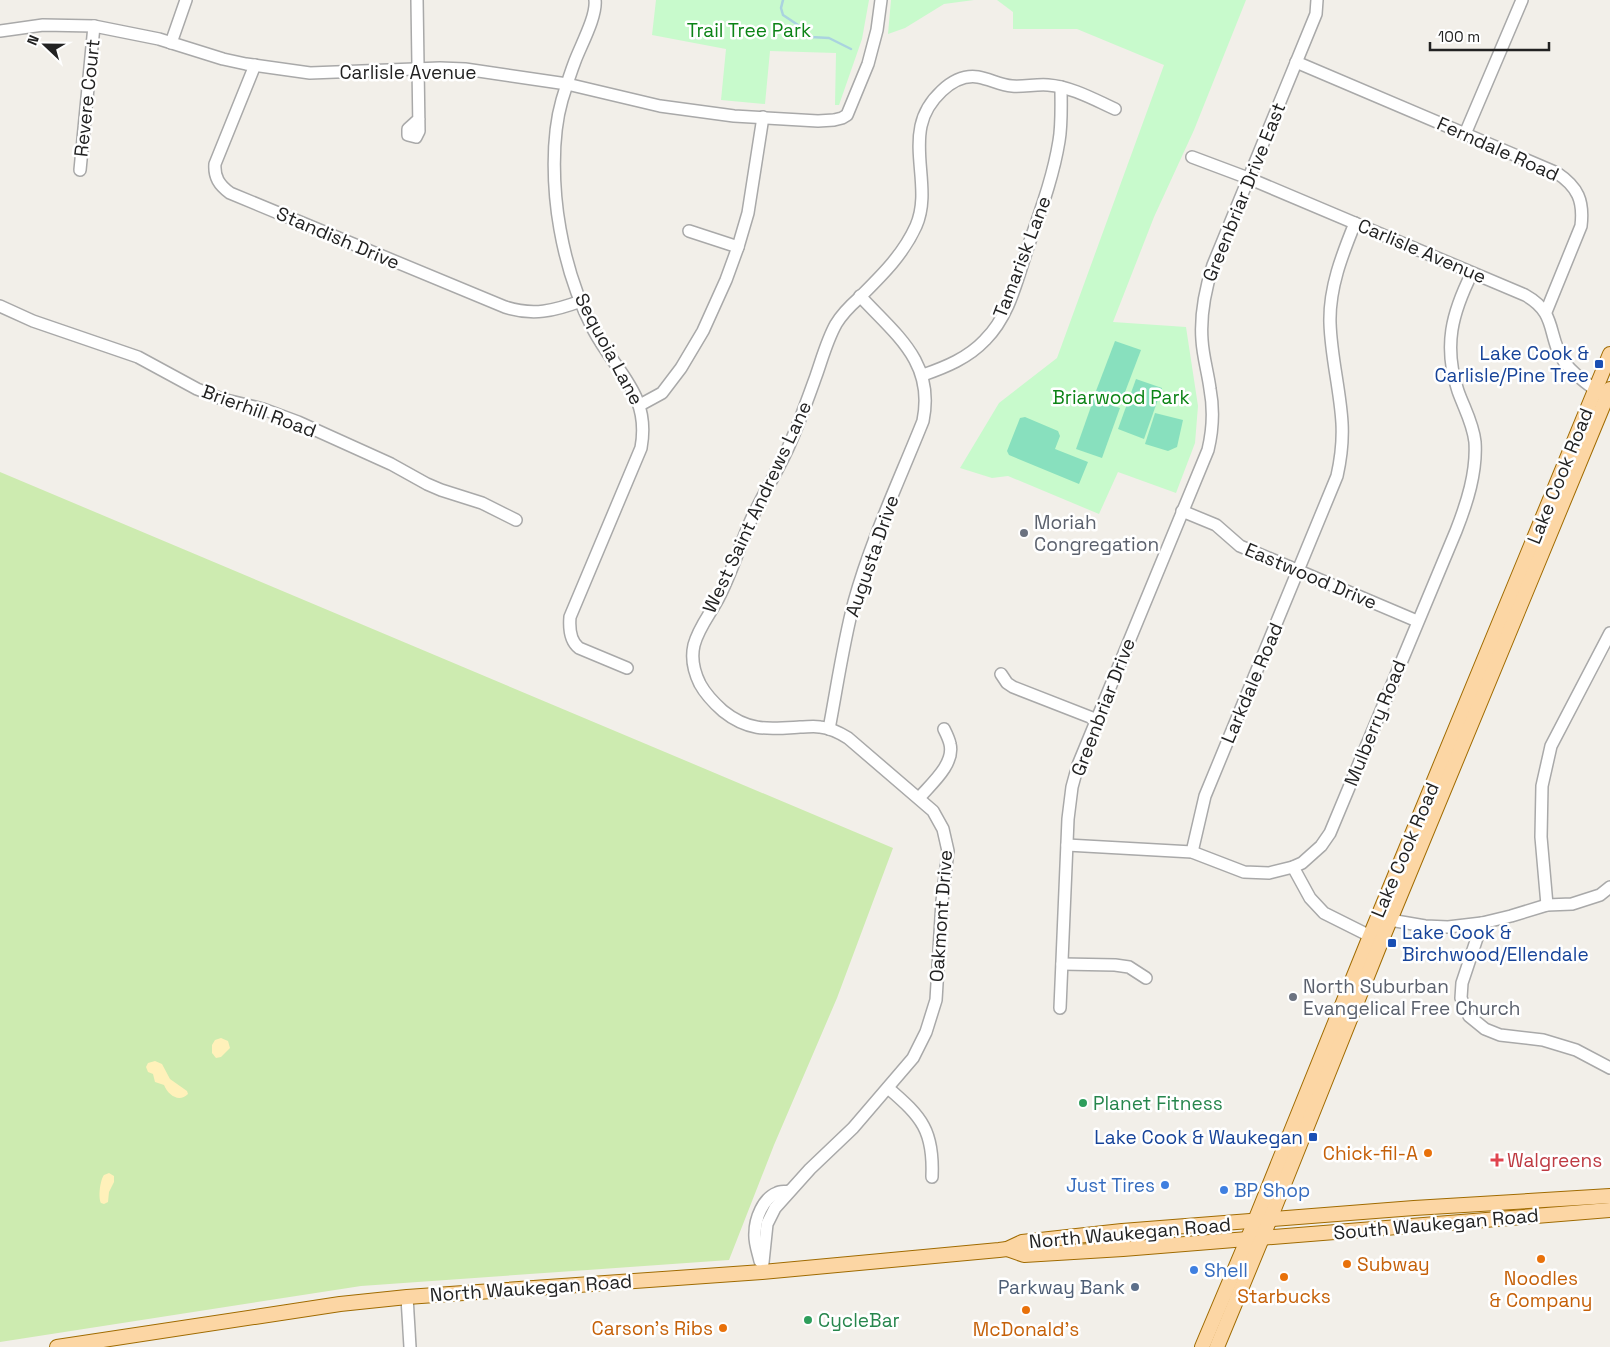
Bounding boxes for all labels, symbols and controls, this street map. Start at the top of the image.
park label: Trail Tree Park [687,18,811,43]
north arrow [20,20,70,70]
scale bar [1430,20,1549,52]
text: 100 m [1438,27,1480,46]
text: N [23,32,43,48]
street label: Revere Court [68,38,106,158]
street label: Carlisle Avenue [339,60,477,85]
street label: Greenbriar Drive East [1197,99,1291,285]
street label: Ferndale Road [1433,111,1563,187]
street label: Tamarisk Lane [987,192,1057,322]
street label: Standish Drive [272,201,404,275]
street label: Carlisle Avenue [1354,213,1490,289]
street label: Sequoia Lane [569,289,649,409]
place label: Lake Cook & Carlisle/Pine Tree [1434,341,1589,388]
marker: Lake Cook & Carlisle/Pine Tree [1593,358,1605,370]
street label: Brierhill Road [198,379,320,443]
park label: Briarwood Park [1052,385,1190,410]
street label: West Saint Andrews Lane [697,397,817,617]
street label: Lake Cook Road [1521,404,1599,548]
street label: Augusta Drive [839,492,905,620]
place label: Moriah Congregation [1034,510,1159,557]
marker: Moriah Congregation [1018,527,1030,539]
street label: Eastwood Drive [1241,537,1381,615]
street label: Larkdale Road [1215,619,1289,747]
street label: Greenbriar Drive [1065,634,1141,780]
street label: Mulberry Road [1338,656,1412,790]
street label: Lake Cook Road [1365,779,1445,921]
street label: Oakmont Drive [924,849,958,983]
place label: Lake Cook & Birchwood/Ellendale [1402,920,1589,967]
marker: Lake Cook & Birchwood/Ellendale [1386,937,1398,949]
place label: North Suburban Evangelical Free Church [1303,974,1520,1021]
marker: North Suburban Evangelical Free Church [1287,991,1299,1003]
place label: Planet Fitness [1093,1091,1223,1116]
marker: Planet Fitness [1077,1097,1089,1109]
place label: Lake Cook & Waukegan [1094,1125,1303,1150]
marker: Lake Cook & Waukegan [1307,1131,1319,1143]
place label: Chick-fil-A [1323,1141,1418,1166]
marker: Chick-fil-A [1422,1147,1434,1159]
place label: Walgreens [1507,1148,1602,1173]
marker: Walgreens [1491,1154,1503,1166]
place label: Just Tires [1066,1173,1155,1198]
place label: BP Shop [1234,1178,1310,1203]
marker: Just Tires [1159,1179,1171,1191]
marker: BP Shop [1218,1184,1230,1196]
street label: South Waukegan Road [1332,1203,1540,1245]
street label: North Waukegan Road [1028,1212,1232,1254]
place label: Subway [1357,1252,1430,1277]
marker: Noodles & Company [1535,1253,1547,1265]
place label: Shell [1204,1258,1248,1283]
marker: Subway [1341,1258,1353,1270]
marker: Shell [1188,1264,1200,1276]
place label: Noodles & Company [1490,1266,1592,1313]
street label: North Waukegan Road [429,1268,633,1308]
marker: Starbucks [1278,1271,1290,1283]
place label: Parkway Bank [998,1275,1125,1300]
marker: Parkway Bank [1129,1281,1141,1293]
place label: Starbucks [1237,1284,1331,1309]
marker: McDonald's [1020,1304,1032,1316]
place label: CycleBar [818,1308,900,1333]
marker: CycleBar [802,1314,814,1326]
place label: Carson's Ribs [592,1316,713,1341]
place label: McDonald's [973,1317,1079,1342]
marker: Carson's Ribs [717,1322,729,1334]

